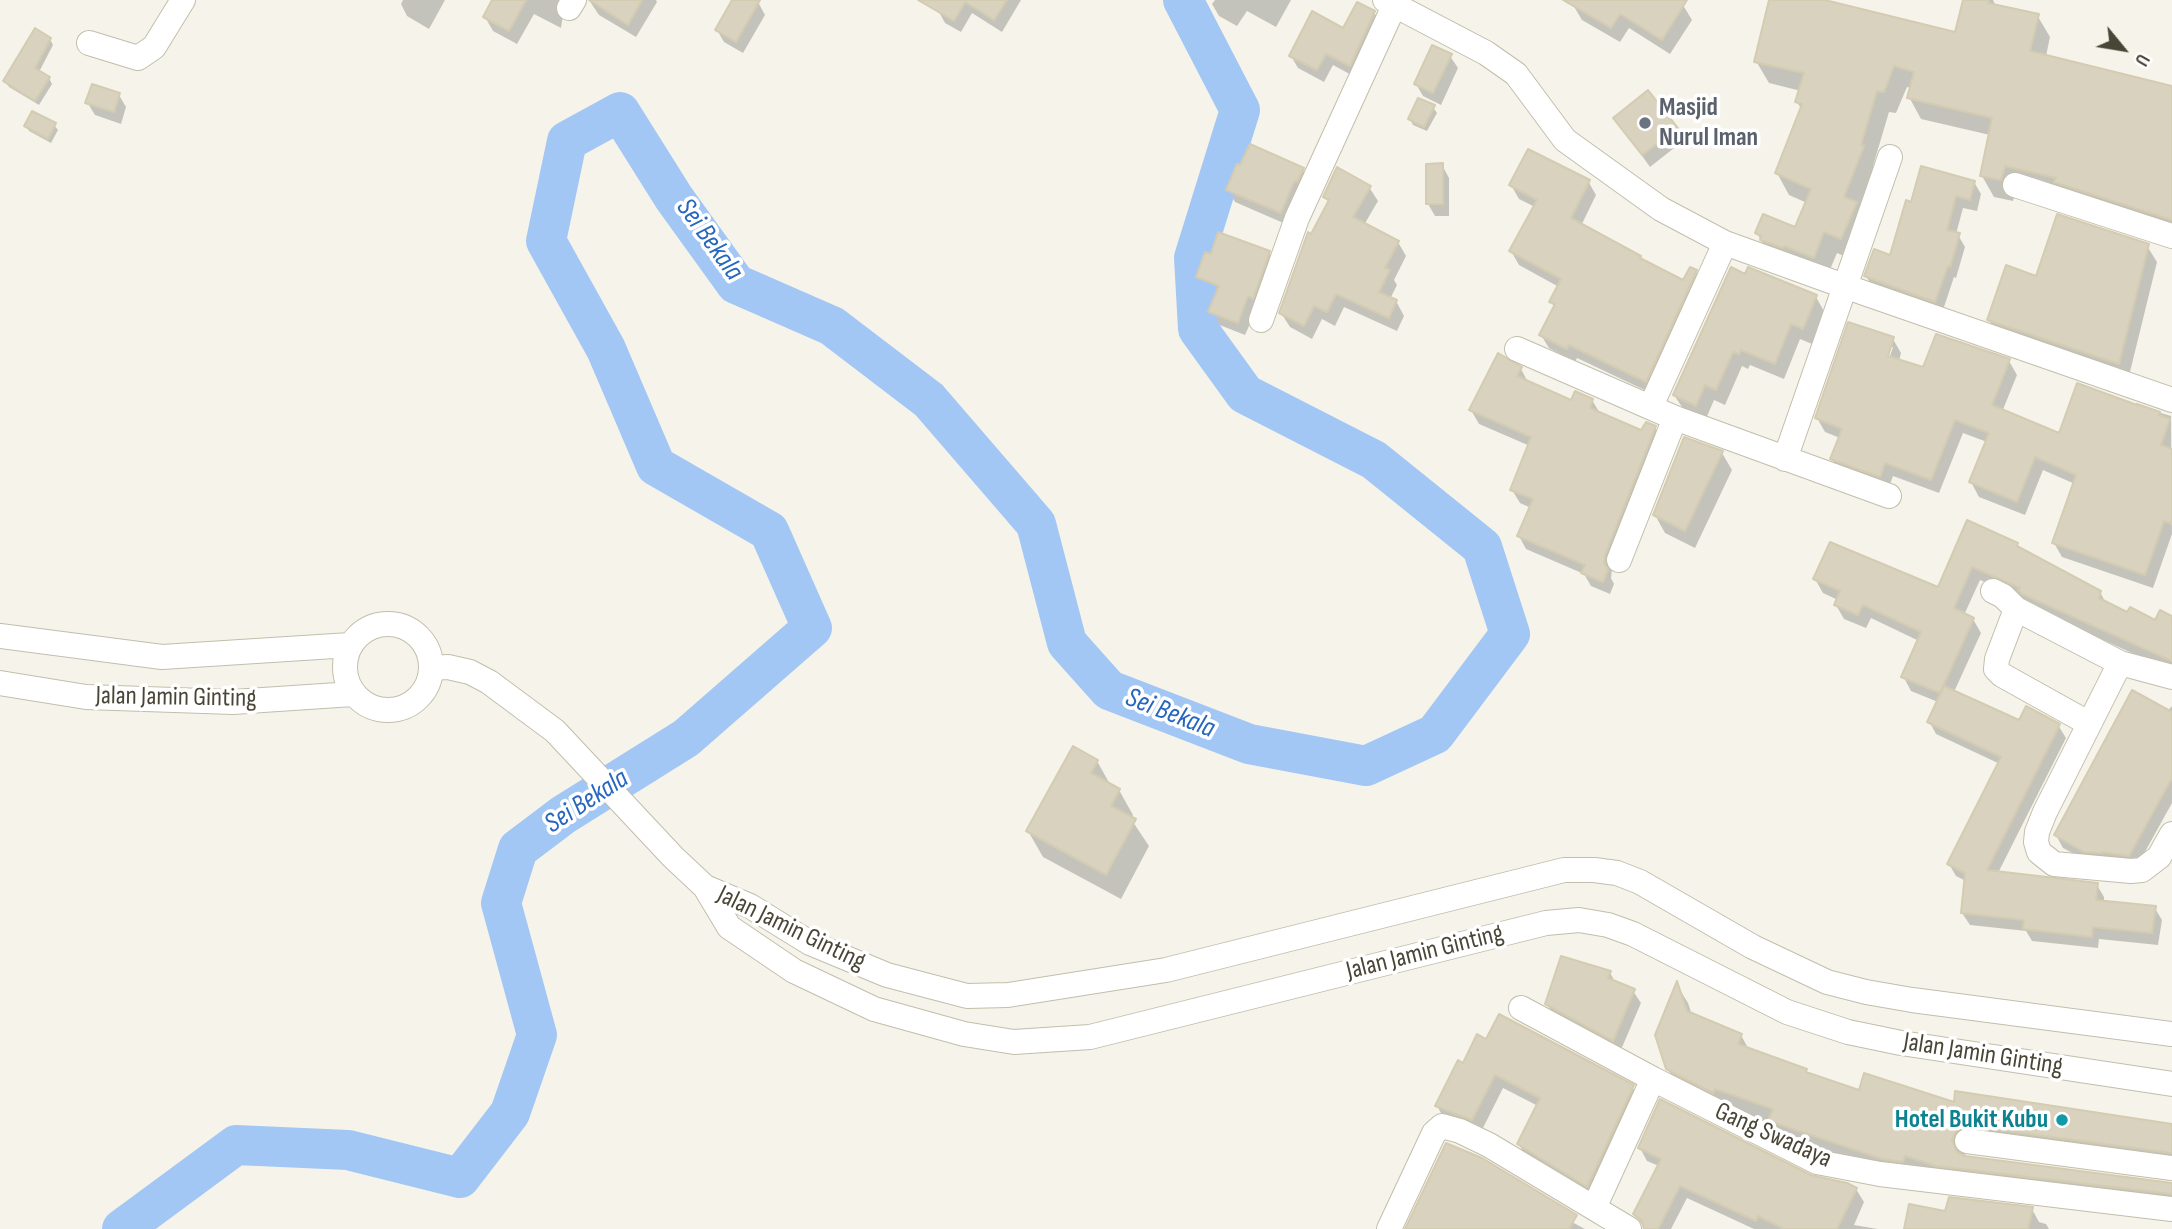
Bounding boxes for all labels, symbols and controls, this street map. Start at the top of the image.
north arrow [2088,14,2158,84]
text: U [2129,50,2154,70]
place label: Masjid Nurul Iman [1659,92,1758,154]
marker: Masjid Nurul Iman [1637,115,1653,131]
water label: Sei Bekala [668,192,750,288]
street label: Jalan Jamin Ginting [95,681,257,715]
water label: Sei Bekala [1121,682,1219,746]
water label: Sei Bekala [539,763,635,841]
street label: Jalan Jamin Ginting [712,880,870,978]
street label: Jalan Jamin Ginting [1343,918,1507,988]
street label: Jalan Jamin Ginting [1901,1027,2065,1083]
street label: Gang Swadaya [1710,1096,1836,1176]
place label: Hotel Bukit Kubu [1895,1104,2048,1136]
marker: Hotel Bukit Kubu [2054,1112,2070,1128]

